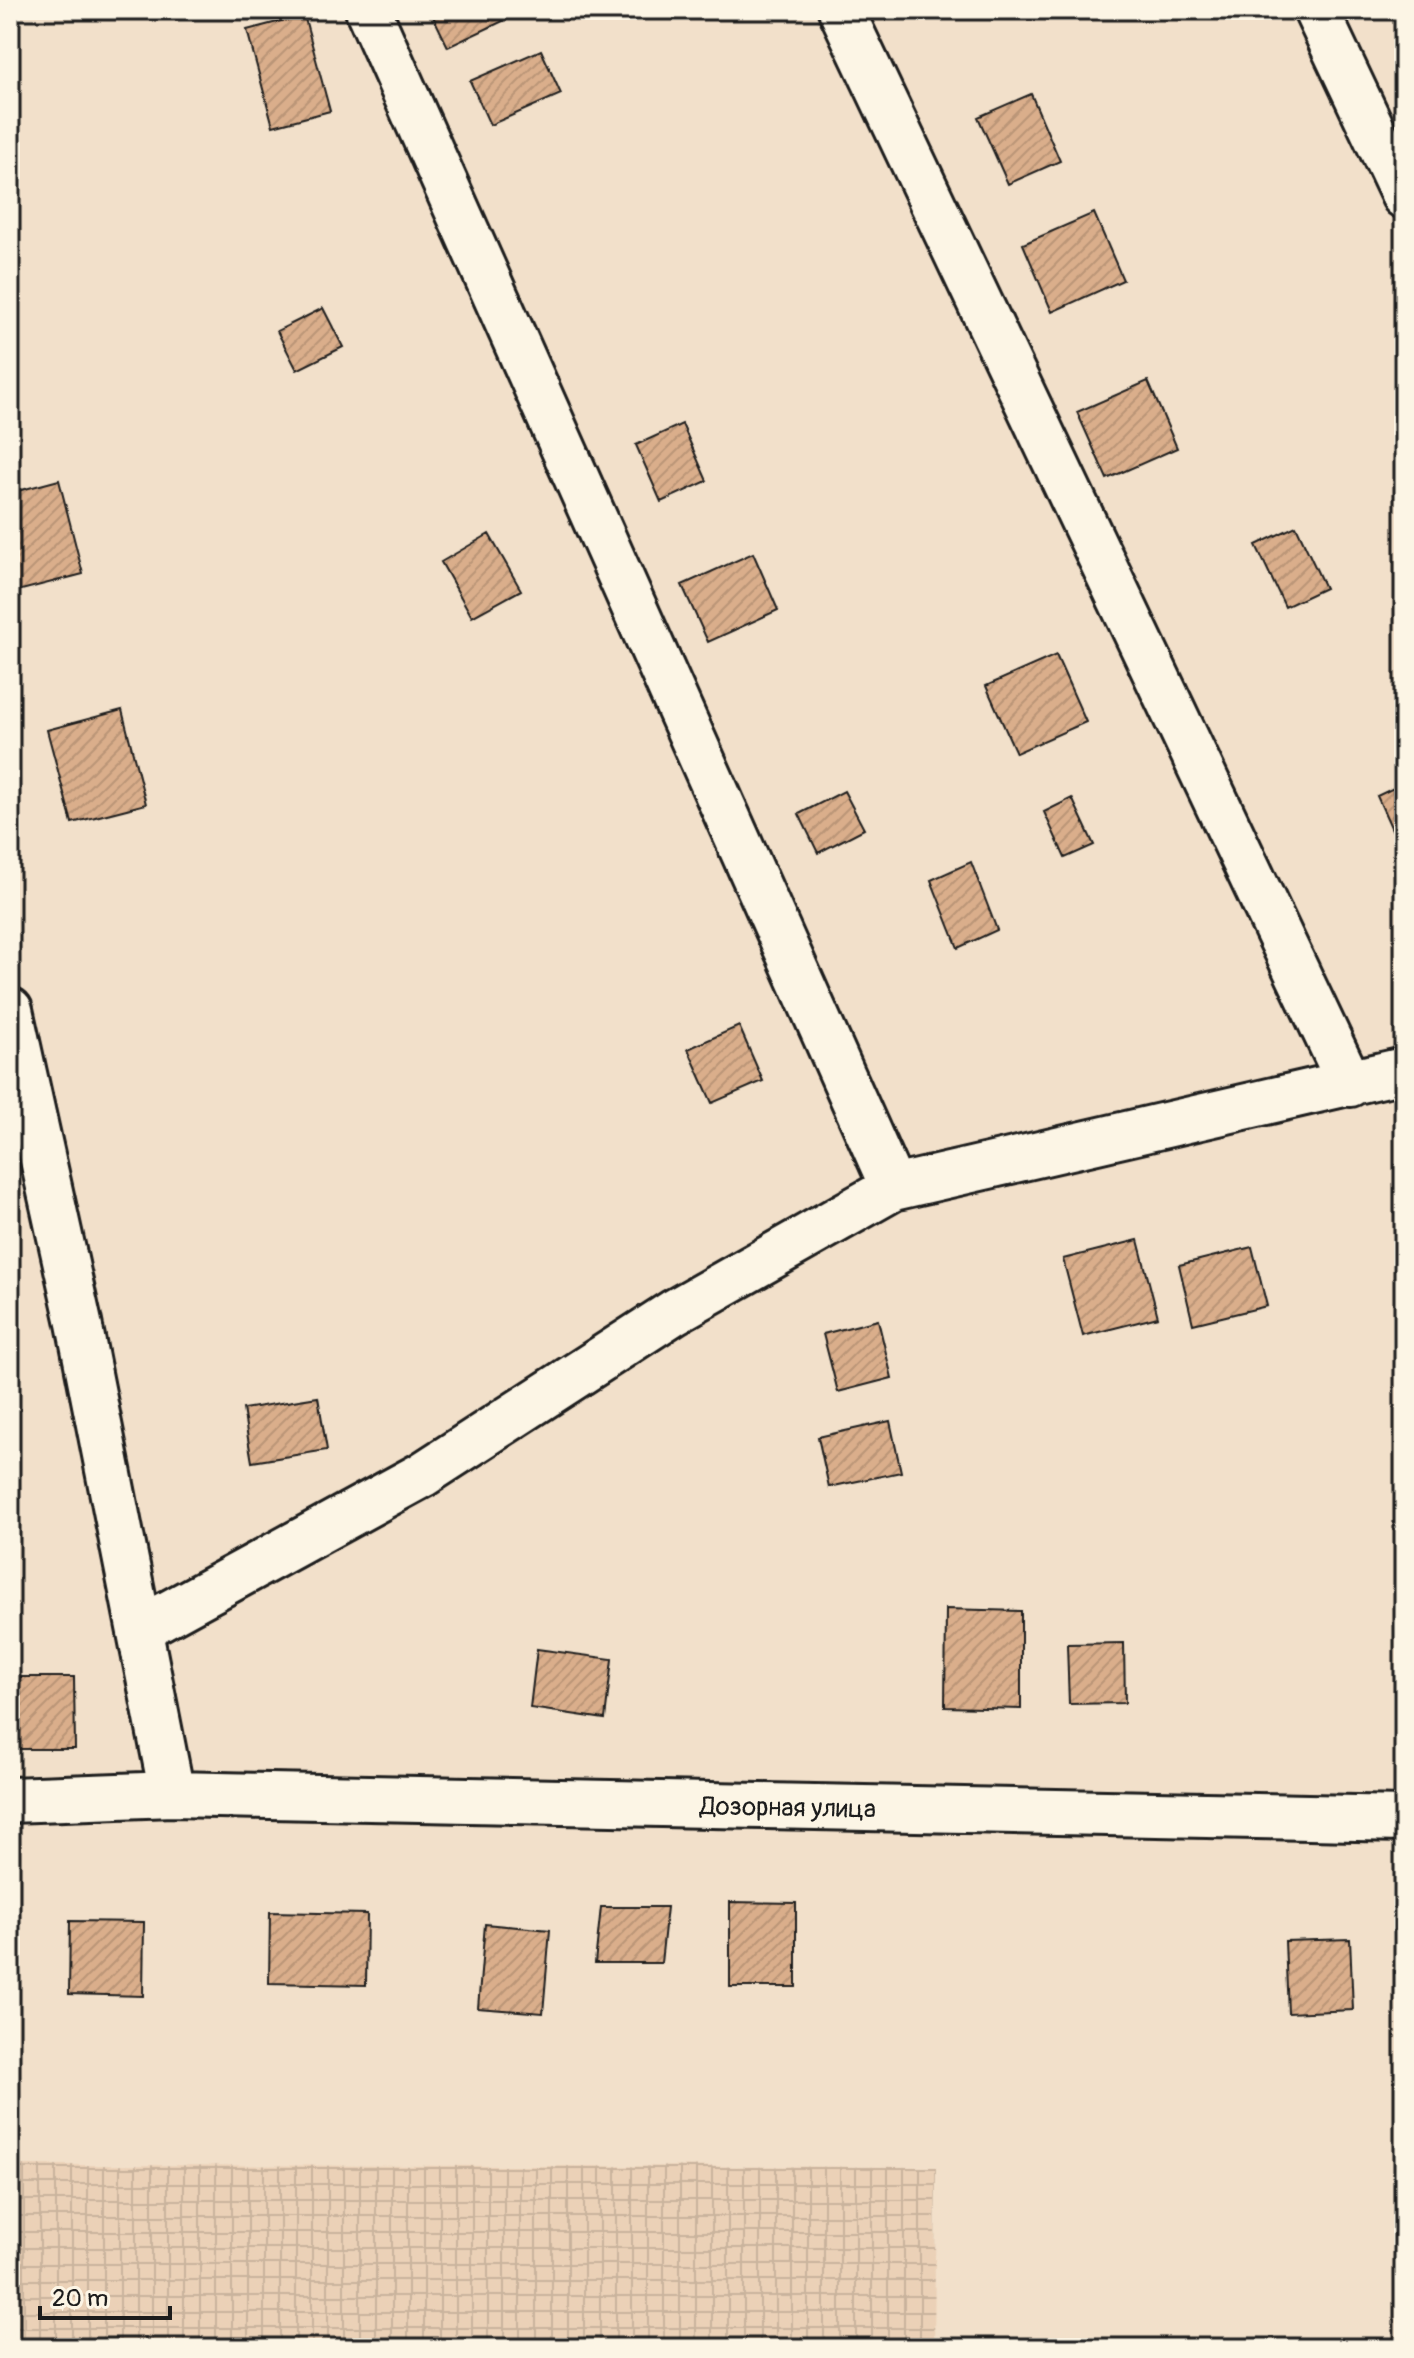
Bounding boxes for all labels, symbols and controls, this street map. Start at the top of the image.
street label: Дозорная улица [699,1790,876,1826]
scale bar [40,2270,170,2320]
text: 20 m [52,2284,108,2313]

